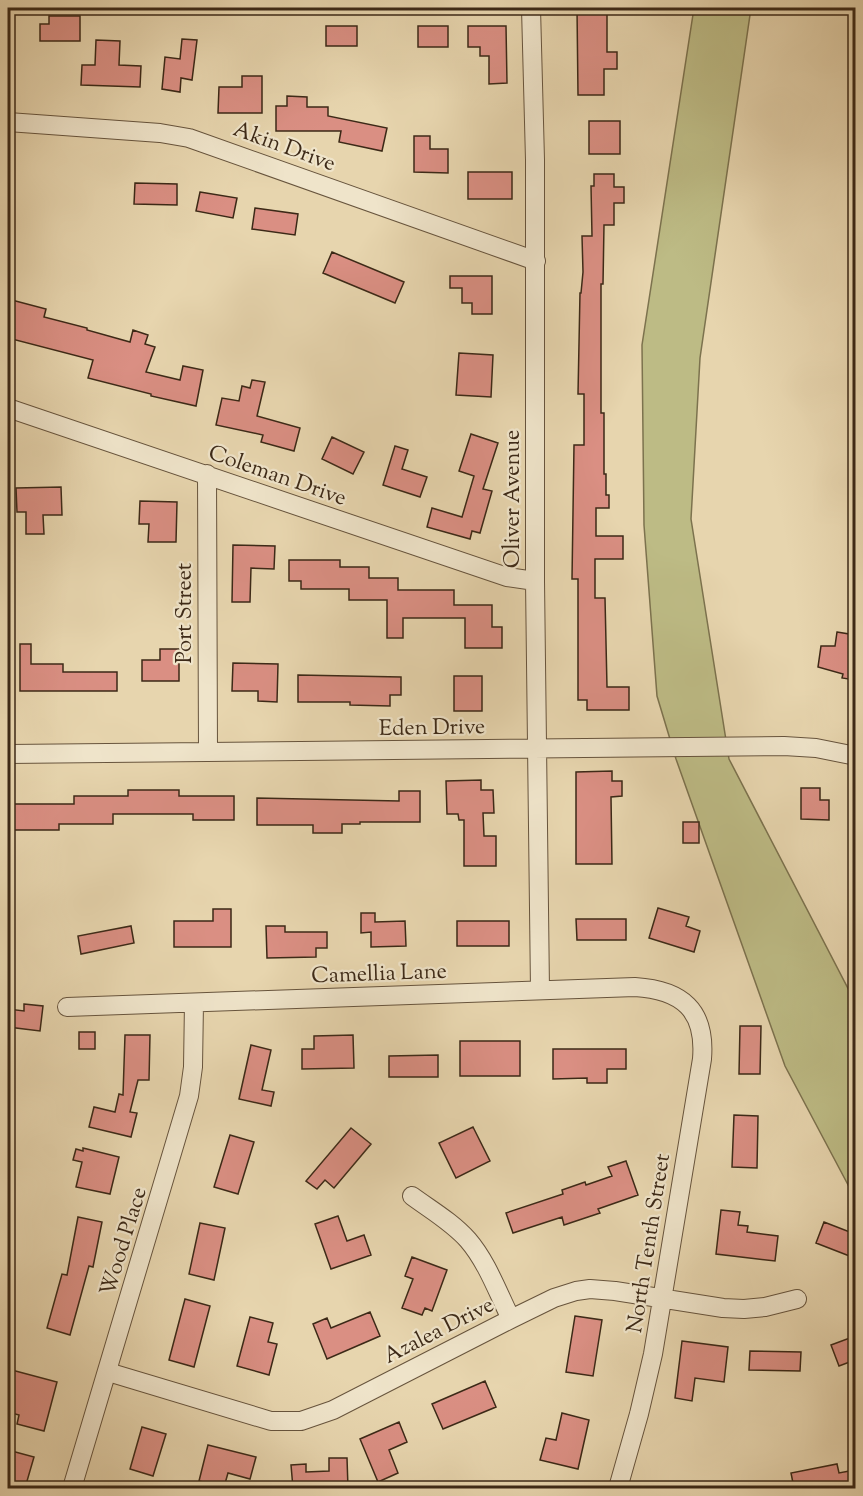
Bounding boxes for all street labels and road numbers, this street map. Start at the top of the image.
street label: Akin Drive [228,115,340,181]
street label: Oliver Avenue [498,430,530,568]
street label: Coleman Drive [204,438,350,515]
street label: Port Street [170,562,202,663]
street label: Eden Drive [379,712,486,746]
street label: Camellia Lane [311,957,447,993]
street label: North Tenth Street [620,1151,680,1335]
street label: Wood Place [93,1184,157,1300]
street label: Azalea Drive [379,1290,500,1373]

